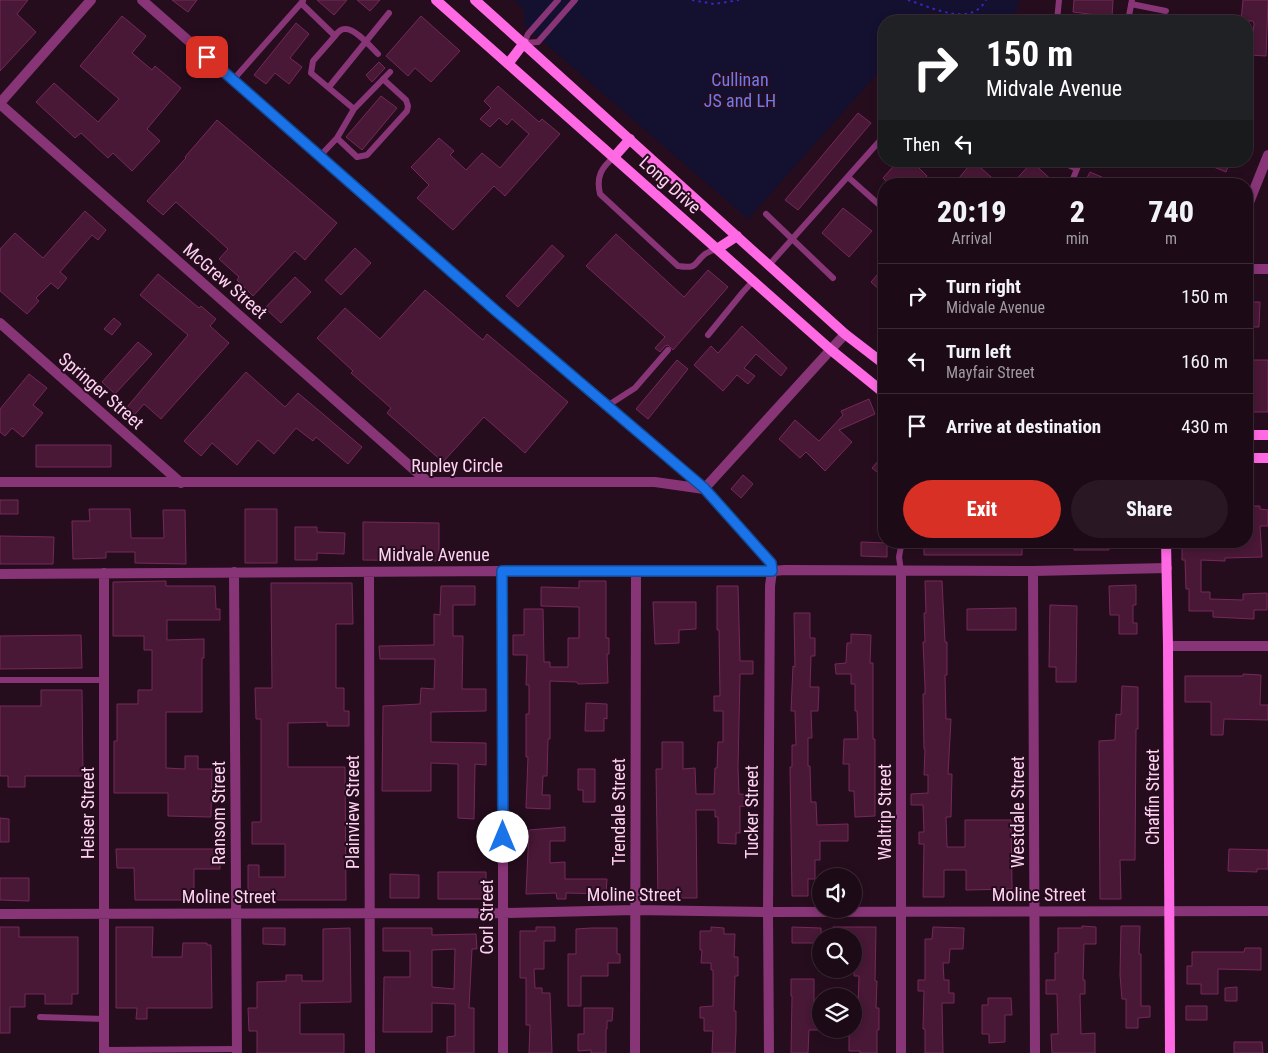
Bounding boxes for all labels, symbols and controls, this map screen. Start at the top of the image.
text: 150 m [986,34,1073,75]
icon: right [903,35,968,100]
pin [186,36,228,78]
icon: arrive [193,43,221,71]
park label: Cullinan JS and LH [704,69,776,111]
text: Midvale Avenue [986,76,1122,101]
icon: left [950,130,978,158]
text: Then [903,133,940,156]
street label: Long Drive [635,152,705,218]
text: 20:19 [937,194,1007,229]
text: 2 [1070,194,1085,229]
text: 740 [1148,194,1194,229]
text: Arrival [951,229,992,248]
text: min [1066,229,1089,248]
text: m [1165,229,1177,248]
street label: McGrew Street [179,238,272,323]
text: Turn right [946,275,1021,298]
icon: right [903,282,931,310]
text: 150 m [1181,285,1228,308]
text: Midvale Avenue [946,298,1045,317]
text: Turn left [946,340,1011,363]
icon: left [903,347,931,375]
street label: Springer Street [55,348,148,433]
text: 160 m [1181,350,1228,373]
text: Mayfair Street [946,363,1035,382]
icon: arrive [903,412,931,440]
text: Arrive at destination [946,415,1101,438]
text: 430 m [1181,415,1228,438]
street label: Rupley Circle [411,455,503,476]
button: Exit [903,480,1061,538]
button: Share [1071,480,1228,538]
street label: Midvale Avenue [378,544,490,565]
street label: Chaffin Street [1142,749,1163,845]
street label: Plainview Street [342,755,363,869]
street label: Westdale Street [1007,756,1028,868]
street label: Trendale Street [608,758,629,866]
street label: Ransom Street [208,761,229,865]
street label: Waltrip Street [874,764,895,860]
street label: Tucker Street [741,765,762,859]
street label: Heiser Street [77,767,98,859]
position arrow [476,810,528,862]
map controls [812,868,862,1038]
button: sound [812,868,862,918]
street label: Corl Street [476,879,497,955]
street label: Moline Street [587,884,681,905]
street label: Moline Street [992,884,1086,905]
street label: Moline Street [182,886,276,907]
button: search [812,928,862,978]
button: layers [812,988,862,1038]

